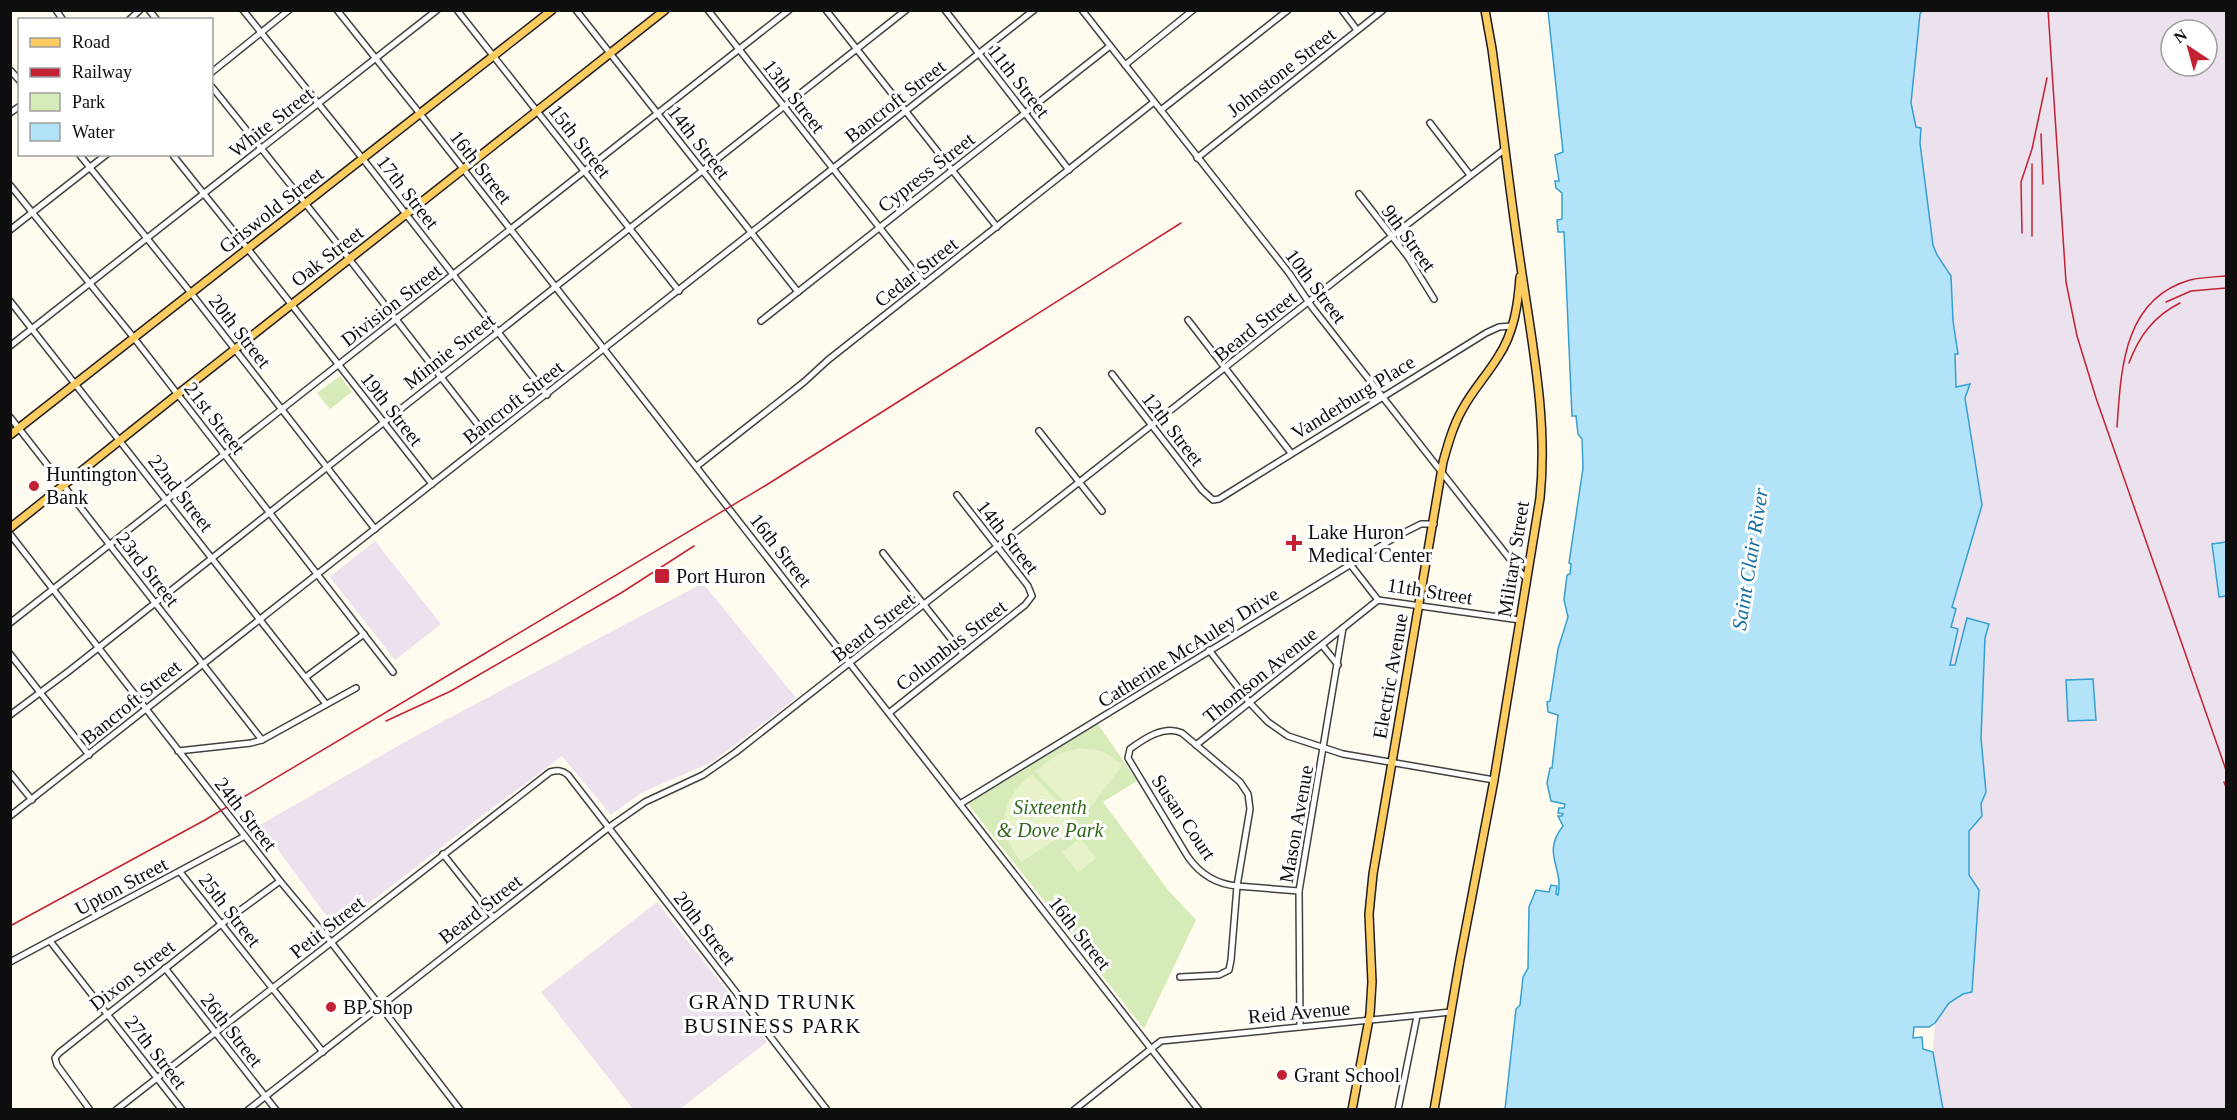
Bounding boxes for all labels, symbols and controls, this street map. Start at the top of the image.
legend [18,18,213,156]
north arrow [2159,18,2219,78]
street label: Johnstone Street [1222,23,1340,121]
text: N [2171,26,2191,47]
text: Road [72,32,110,52]
street label: 11th Street [984,40,1055,122]
street label: 13th Street [758,55,830,137]
street label: Bancroft Street [840,55,950,147]
text: Railway [72,62,132,82]
street label: White Street [225,82,318,162]
text: Park [72,92,105,112]
street label: 15th Street [544,100,616,182]
street label: 14th Street [663,101,735,183]
text: Water [72,122,115,142]
street label: 16th Street [445,126,517,208]
street label: Cypress Street [873,127,979,217]
street label: 17th Street [372,151,444,233]
street label: Griswold Street [215,162,328,257]
street label: 9th Street [1377,200,1441,276]
street label: Oak Street [287,221,368,291]
street label: Cedar Street [870,232,962,311]
street label: 10th Street [1281,245,1351,328]
street label: Division Street [337,259,446,351]
street label: Beard Street [1209,286,1301,366]
street label: 20th Street [204,290,276,372]
street label: Minnie Street [399,308,499,393]
street label: Vanderburg Place [1287,350,1419,445]
street label: Bancroft Street [458,356,568,448]
street label: 19th Street [356,368,428,450]
street label: 21st Street [180,378,250,459]
street label: 12th Street [1137,388,1209,470]
street label: 22nd Street [144,450,218,536]
place label: Huntington Bank [46,463,137,508]
marker: Huntington Bank [27,479,41,493]
water label: Saint Clair River [1727,485,1773,632]
street label: 14th Street [972,496,1044,578]
street label: Military Street [1493,499,1534,619]
street label: 16th Street [745,509,817,591]
place label: Lake Huron Medical Center [1308,521,1432,566]
street label: 23rd Street [112,527,184,611]
marker: Lake Huron Medical Center [1285,534,1303,552]
place label: Port Huron [676,565,765,587]
marker: Port Huron [653,567,671,585]
street label: 11th Street [1386,573,1475,609]
street label: Catherine McAuley Drive [1094,582,1283,713]
street label: Beard Street [827,587,919,666]
street label: Columbus Street [891,595,1011,695]
street label: Electric Avenue [1368,612,1412,740]
street label: Thomson Avenue [1199,622,1321,728]
street label: Bancroft Street [77,655,186,749]
street label: Mason Avenue [1275,763,1317,885]
street label: Susan Court [1147,770,1221,864]
street label: 24th Street [210,773,282,855]
park label: Sixteenth & Dove Park [997,796,1104,841]
street label: Upton Street [71,852,172,920]
street label: 25th Street [194,869,266,951]
street label: Beard Street [434,869,526,948]
street label: 20th Street [669,887,741,969]
street label: Petit Street [285,891,369,963]
street label: 16th Street [1044,892,1116,974]
street label: Dixon Street [85,935,179,1015]
street label: 26th Street [196,989,268,1071]
district label: GRAND TRUNK BUSINESS PARK [684,990,862,1038]
place label: BP Shop [343,996,413,1019]
street label: Reid Avenue [1247,997,1351,1027]
marker: BP Shop [324,1000,338,1014]
street label: 27th Street [120,1011,192,1093]
place label: Grant School [1294,1064,1401,1086]
marker: Grant School [1275,1068,1289,1082]

